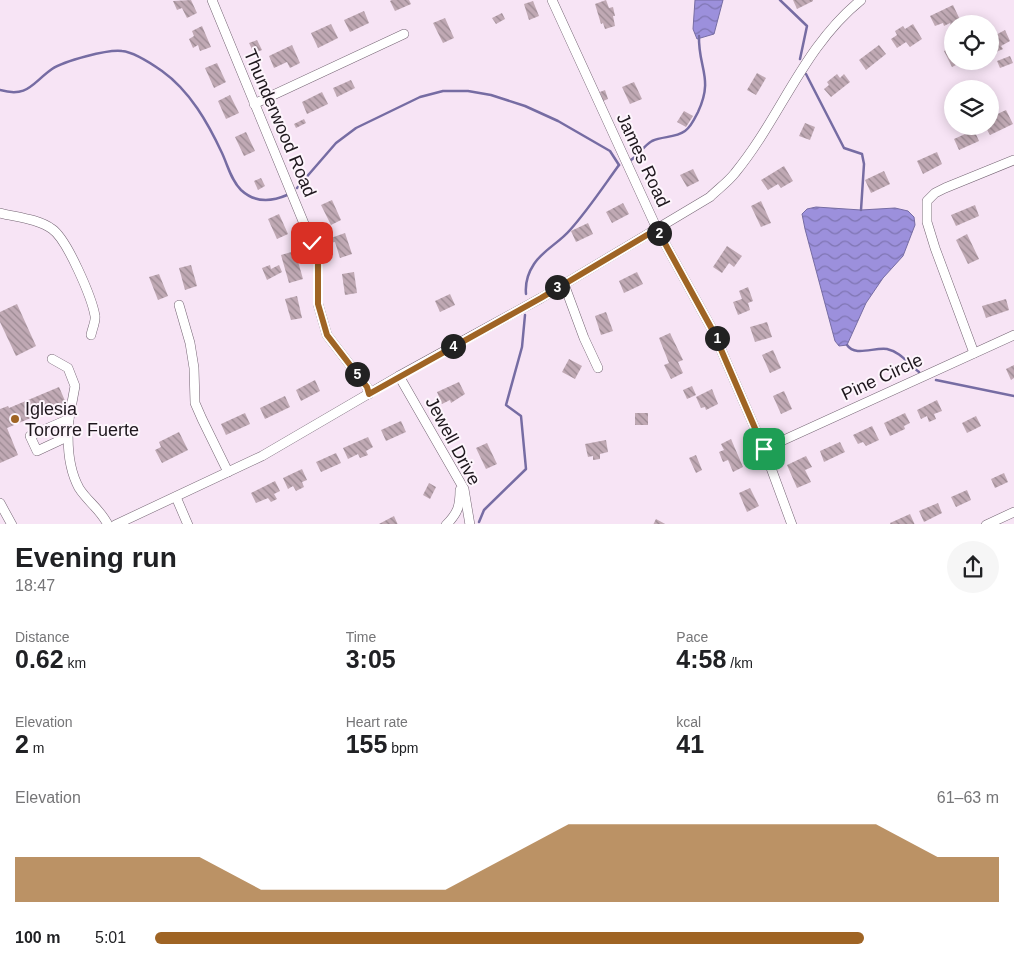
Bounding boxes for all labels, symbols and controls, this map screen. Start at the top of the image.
map controls [944,15,999,135]
button: locate [944,15,999,70]
street label: Thunderwood Road [240,46,320,200]
button: layers [944,80,999,135]
street label: James Road [613,110,673,210]
pin: 2 [646,220,672,246]
pin [291,222,333,264]
text: 2 [656,225,663,241]
icon: check [298,229,326,257]
pin: 3 [544,274,570,300]
text: 3 [554,279,561,295]
pin: 1 [704,326,730,350]
text: 1 [714,330,721,346]
pin: 4 [440,334,466,358]
text: 4 [450,338,457,354]
street label: Pine Circle [838,350,926,404]
pin: 5 [344,362,370,386]
text: 5 [354,366,361,382]
street label: Jewell Drive [421,393,485,489]
place label: Iglesia Tororre Fuerte [25,399,139,440]
marker: Iglesia Tororre Fuerte [9,413,21,425]
pin [743,428,785,470]
icon: arrive [750,435,778,463]
button: share [947,541,999,593]
text: Evening run [15,542,177,573]
text: 18:47 [15,577,55,594]
text: Distance [15,629,69,645]
text: Time [346,629,376,645]
text: Pace [676,629,708,645]
text: 0.62 [15,645,64,673]
text: 3:05 [346,645,396,673]
text: 4:58 [676,645,726,673]
text: km [64,655,86,671]
text: /km [726,655,753,671]
text: Elevation [15,714,73,730]
text: Heart rate [346,714,408,730]
text: kcal [676,714,701,730]
text: 2 [15,730,29,758]
text: 155 [346,730,387,758]
text: 41 [676,730,704,758]
text: m [29,740,44,756]
text: bpm [387,740,419,756]
text: Elevation [15,789,81,806]
text: 61–63 m [937,789,999,806]
text: 100 m [15,929,60,946]
text: 5:01 [95,929,126,946]

